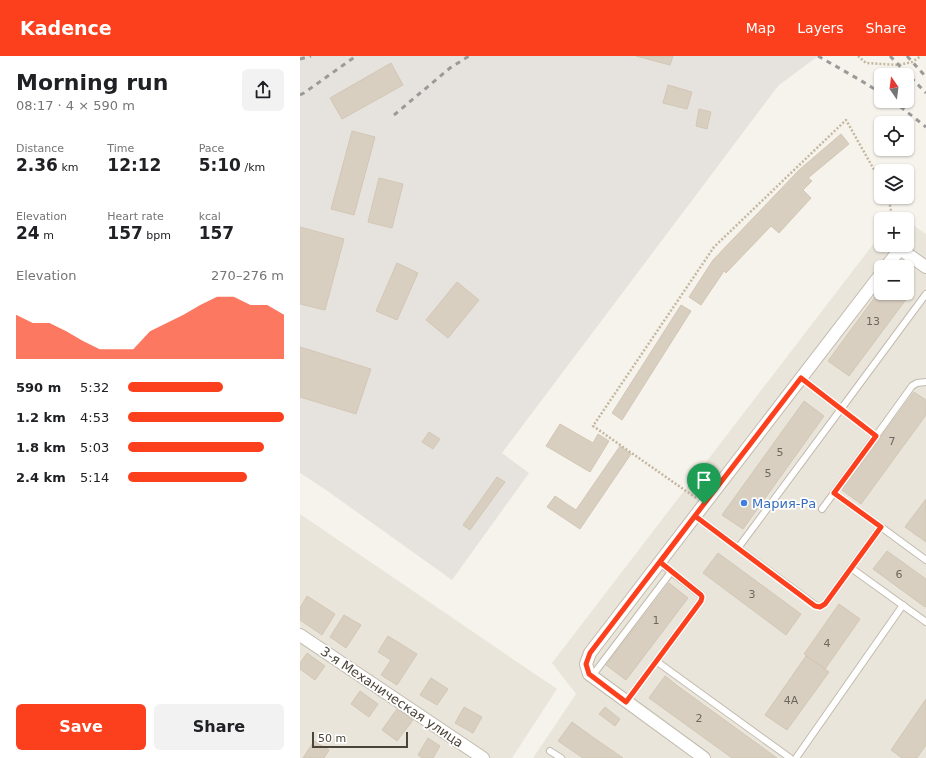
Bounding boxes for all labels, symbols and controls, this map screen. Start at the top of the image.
text: Kadence [20,17,112,39]
text: Map [746,20,775,36]
text: Layers [797,20,844,36]
text: Share [866,20,906,36]
north arrow [874,68,914,108]
map controls [874,68,914,300]
button: share [242,69,284,111]
text: Morning run [16,70,168,95]
text: 08:17 · 4 × 590 m [16,98,135,113]
button: locate [874,116,914,156]
text: Distance [16,142,64,155]
text: Time [107,142,134,155]
text: Pace [199,142,224,155]
text: 2.36 [16,155,58,175]
text: 12:12 [107,155,161,175]
text: 5:10 [199,155,241,175]
text: km [58,161,79,174]
text: /km [241,161,265,174]
button: layers [874,164,914,204]
text: Elevation [16,210,67,223]
text: Heart rate [107,210,164,223]
text: kcal [199,210,221,223]
button: + [874,212,914,252]
text: 24 [16,223,40,243]
text: 157 [107,223,143,243]
text: 157 [199,223,234,243]
text: m [40,229,54,242]
text: bpm [143,229,171,242]
button: − [874,260,914,300]
text: Elevation [16,268,76,283]
text: 270–276 m [211,268,284,283]
house number: 13 [866,315,880,328]
text: 590 m [16,380,61,395]
text: 5:32 [80,380,109,395]
text: 1.2 km [16,410,66,425]
text: 4:53 [80,410,109,425]
house number: 7 [889,435,896,448]
text: 1.8 km [16,440,66,455]
text: 5:03 [80,440,109,455]
house number: 5 [777,446,784,459]
pin [687,463,721,504]
house number: 5 [765,467,772,480]
icon: arrive [693,469,715,491]
text: 2.4 km [16,470,66,485]
text: 5:14 [80,470,109,485]
place label: Мария-Ра [752,496,816,511]
marker: Мария-Ра [739,498,749,508]
house number: 6 [896,568,903,581]
house number: 3 [749,588,756,601]
house number: 1 [653,614,660,627]
house number: 4 [824,637,831,650]
street label: 3-я Механическая улица [318,644,466,750]
house number: 4А [784,694,799,707]
button: Save [16,704,146,750]
button: Share [154,704,284,750]
house number: 2 [696,712,703,725]
scale bar [312,730,408,749]
text: 50 m [318,732,346,745]

